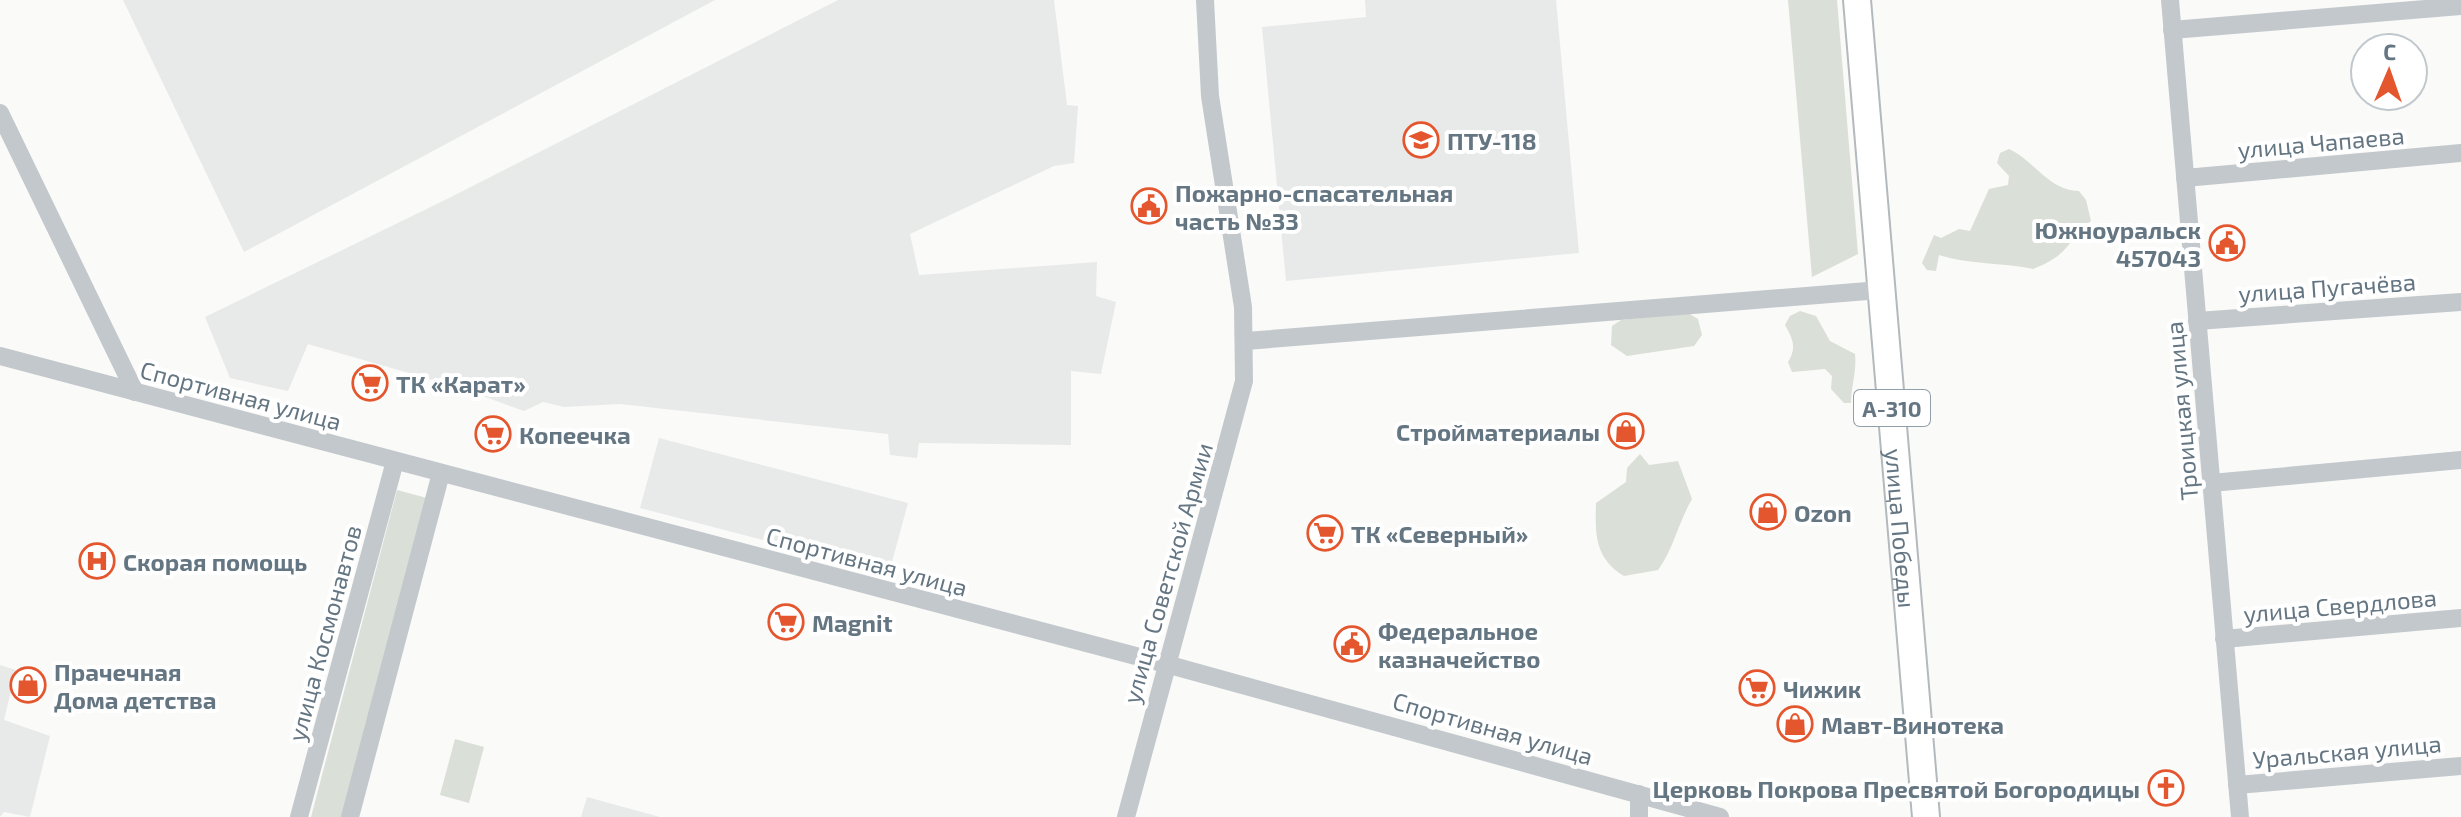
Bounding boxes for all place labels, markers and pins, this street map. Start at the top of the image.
school or university icon: ПТУ-118 [1402,121,1440,159]
place label: ПТУ-118 [1447,126,1537,155]
place label: Пожарно-спасательная часть №33 [1175,178,1453,235]
public building icon: Пожарно-спасательная часть №33 [1130,187,1168,225]
place label: Южноуральск 457043 [2035,215,2201,272]
public building icon: Южноуральск 457043 [2208,224,2246,262]
supermarket icon: ТК «Карат» [351,364,389,402]
place label: ТК «Карат» [396,369,526,398]
shop icon: Стройматериалы [1607,412,1645,450]
supermarket icon: Копеечка [474,415,512,453]
place label: Стройматериалы [1396,417,1600,446]
place label: Копеечка [519,420,631,449]
shop icon: Ozon [1749,493,1787,531]
place label: Ozon [1794,498,1852,527]
supermarket icon: ТК «Северный» [1306,514,1344,552]
place label: ТК «Северный» [1351,519,1528,548]
hospital icon: Скорая помощь [78,542,116,580]
place label: Скорая помощь [123,547,307,576]
supermarket icon: Magnit [767,603,805,641]
place label: Magnit [812,608,893,637]
place label: Федеральное казначейство [1378,616,1540,673]
public building icon: Федеральное казначейство [1333,625,1371,663]
place label: Прачечная Дома детства [54,657,216,714]
shop icon: Прачечная Дома детства [9,666,47,704]
supermarket icon: Чижик [1738,669,1776,707]
place label: Чижик [1783,674,1862,703]
shop icon: Мавт-Винотека [1776,705,1814,743]
place label: Мавт-Винотека [1821,710,2004,739]
church icon: Церковь Покрова Пресвятой Богородицы [2147,769,2185,807]
place label: Церковь Покрова Пресвятой Богородицы [1653,774,2140,803]

